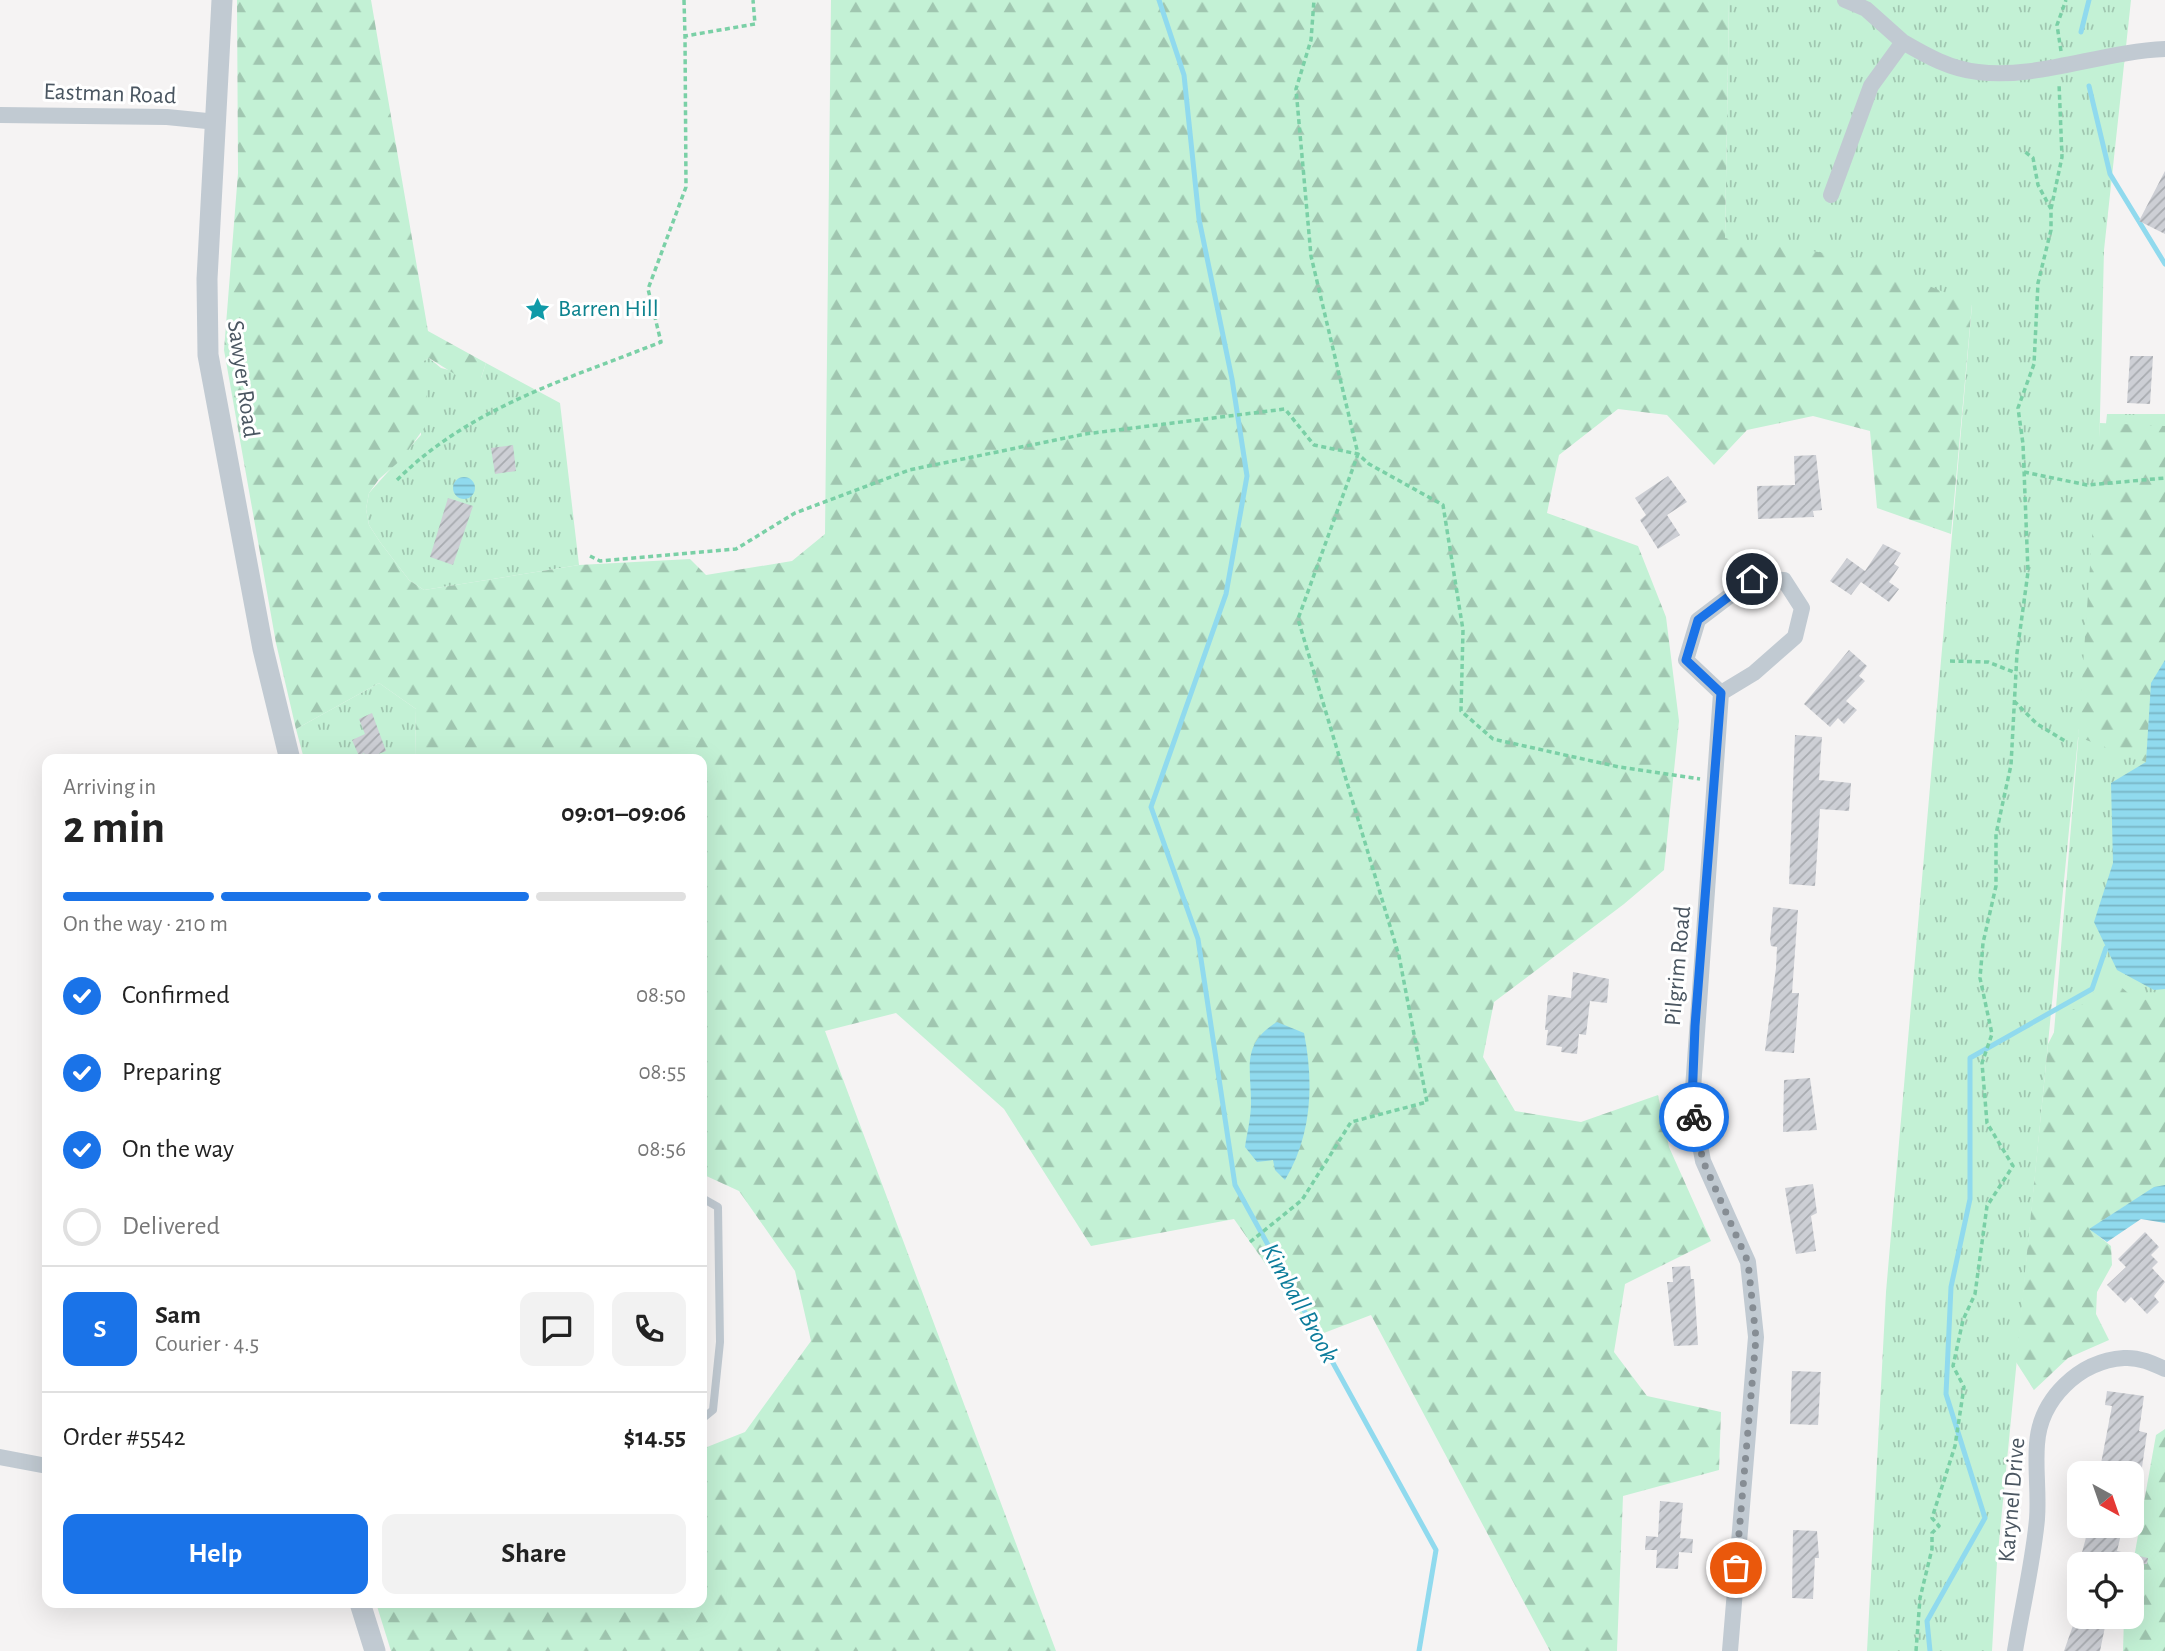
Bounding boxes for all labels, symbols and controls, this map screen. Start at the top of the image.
street label: Eastman Road [43,80,177,108]
place icon: Barren Hill [524,295,552,323]
place label: Barren Hill [558,297,659,321]
street label: Sawyer Road [223,319,263,439]
pin [1722,549,1782,609]
icon: home [1733,560,1771,598]
text: Arriving in [63,776,156,799]
text: 09:01–09:06 [561,800,686,826]
text: 2 min [63,805,165,851]
street label: Pilgrim Road [1661,905,1695,1027]
text: On the way · 210 m [63,913,228,936]
icon: check [63,977,101,1015]
text: Confirmed [122,982,230,1008]
text: 08:50 [636,984,686,1007]
icon: check [63,1054,101,1092]
text: Preparing [122,1059,221,1085]
text: 08:55 [638,1061,686,1084]
courier [1659,1082,1729,1152]
icon: bike [1675,1098,1713,1136]
icon: check [63,1131,101,1169]
text: On the way [122,1136,234,1162]
text: 08:56 [637,1138,686,1161]
text: Delivered [122,1213,220,1239]
water label: Kimball Brook [1257,1239,1343,1367]
button: chat [520,1292,594,1366]
button: phone [612,1292,686,1366]
text: Sam [155,1302,201,1328]
text: S [94,1316,106,1342]
text: Courier · 4.5 [155,1333,259,1356]
text: Order #5542 [63,1424,186,1450]
text: $14.55 [623,1424,686,1450]
street label: Karynel Drive [1995,1437,2029,1563]
north arrow [2067,1461,2144,1538]
map controls [2067,1461,2144,1629]
button: Help [63,1514,368,1594]
button: Share [382,1514,686,1594]
pin [1706,1538,1766,1598]
icon: bag [1717,1549,1755,1587]
button: locate [2067,1552,2144,1629]

